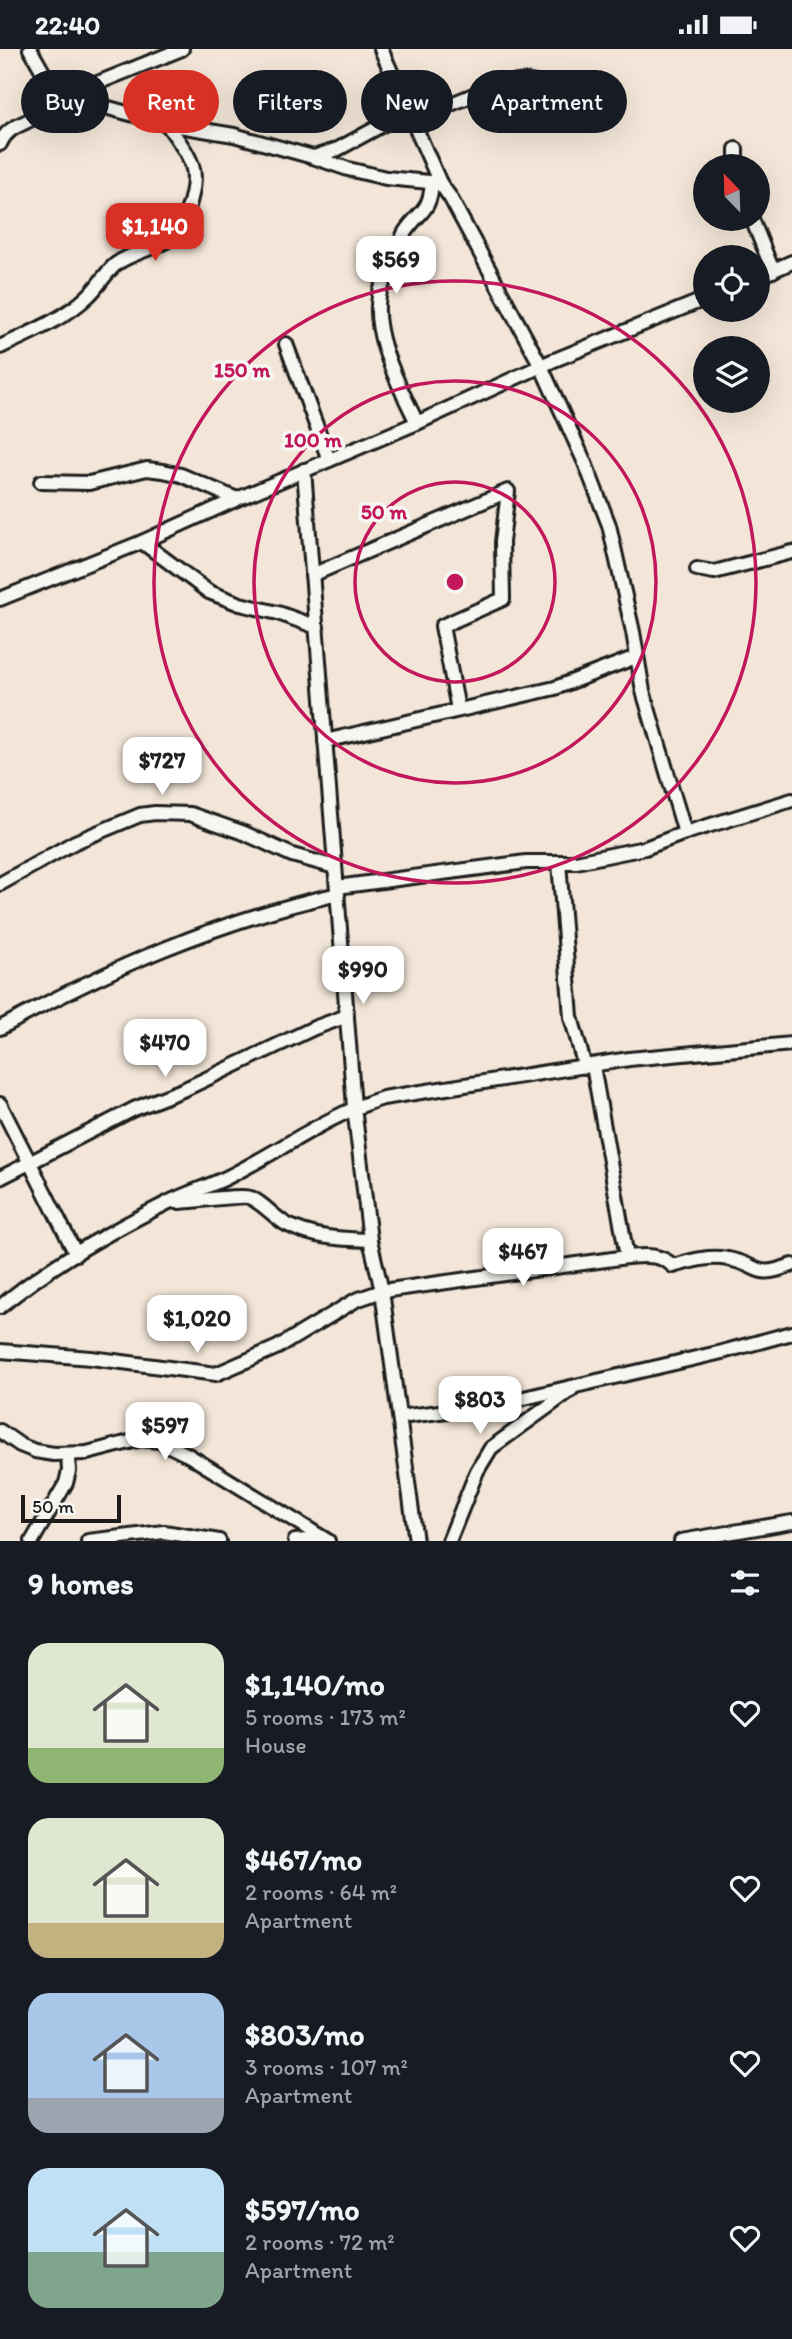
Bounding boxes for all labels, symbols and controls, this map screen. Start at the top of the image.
text: 22:40 [35,9,100,41]
chip: Buy [21,70,109,133]
chip: Rent [123,70,219,133]
chip: Filters [233,70,347,133]
chip: New [361,70,453,133]
chip: Apartment [467,70,627,133]
north arrow [693,154,770,231]
map controls [693,154,770,413]
pin: $1,140 [98,203,212,263]
text: $1,140 [122,212,188,240]
pin: $569 [355,237,437,296]
text: $569 [372,245,420,273]
button: locate [693,245,770,322]
button: layers [693,336,770,413]
text: 150 m [214,357,270,382]
text: 100 m [284,427,342,452]
text: 50 m [361,499,408,524]
centre of rings [443,570,467,594]
pin: $727 [121,737,203,797]
text: $727 [139,746,185,774]
pin: $990 [322,947,404,1006]
text: $990 [338,955,388,983]
pin: $470 [124,1019,206,1079]
text: $470 [139,1028,191,1056]
pin: $467 [482,1229,564,1288]
text: $467 [498,1237,548,1265]
pin: $1,020 [140,1295,254,1355]
text: $1,020 [163,1304,231,1332]
pin: $803 [439,1377,521,1436]
text: $803 [455,1385,505,1413]
pin: $597 [124,1403,206,1462]
text: $597 [141,1411,189,1439]
scale bar [21,1492,121,1524]
text: 50 m [32,1495,74,1518]
icon: filters [726,1564,764,1602]
text: 9 homes [28,1565,134,1602]
text: $1,140/mo [245,1666,385,1703]
icon: home [84,1671,168,1755]
icon: heart [726,1694,764,1732]
text: 5 rooms · 173 m² [245,1703,406,1731]
text: House [245,1731,307,1759]
text: $467/mo [245,1841,362,1878]
icon: home [84,1846,168,1930]
icon: heart [726,1869,764,1907]
text: 2 rooms · 64 m² [245,1878,397,1906]
text: Apartment [245,1906,352,1934]
text: $803/mo [245,2016,365,2053]
icon: home [84,2021,168,2105]
icon: heart [726,2044,764,2082]
text: 3 rooms · 107 m² [245,2053,408,2081]
text: Apartment [245,2081,352,2109]
text: $597/mo [245,2191,360,2228]
icon: home [84,2196,168,2280]
icon: heart [726,2219,764,2257]
text: 2 rooms · 72 m² [245,2228,395,2256]
text: Apartment [245,2256,352,2284]

